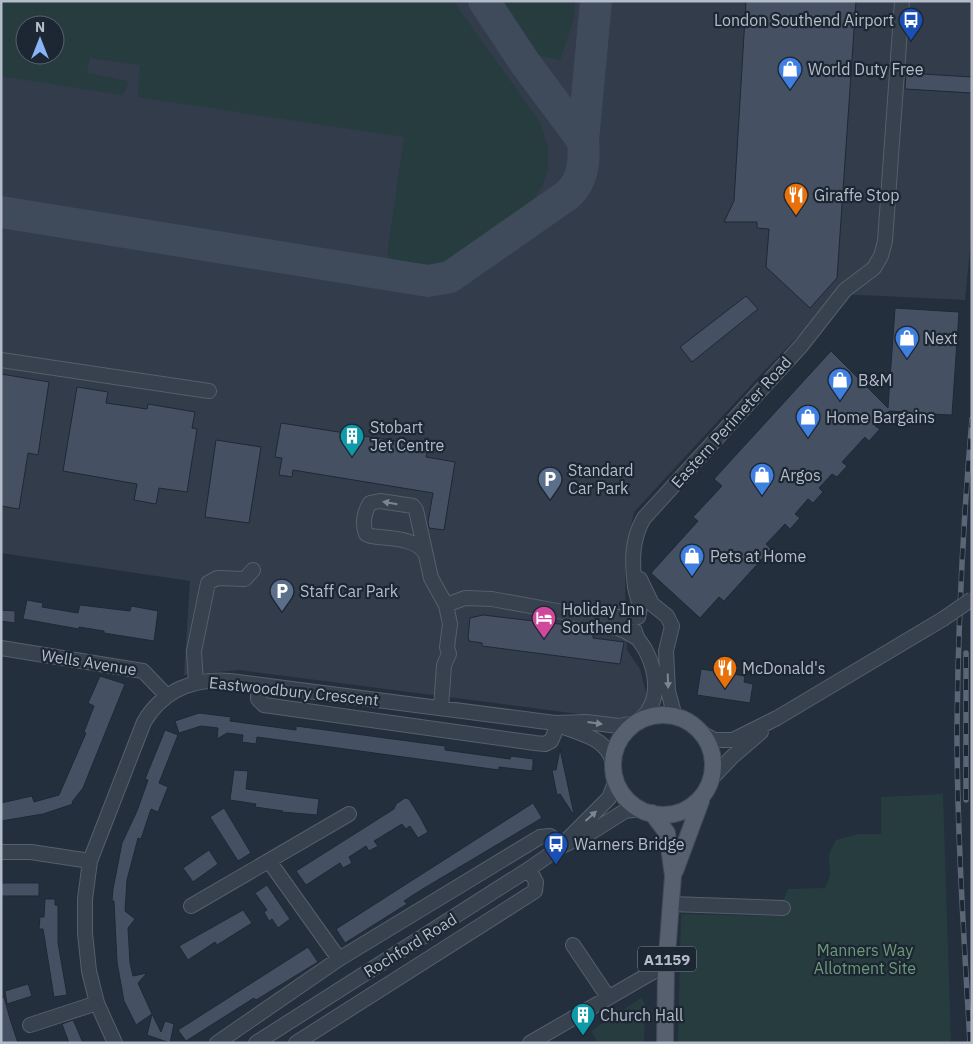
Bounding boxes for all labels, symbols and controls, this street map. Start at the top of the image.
bus stop icon: London Southend Airport [898,7,924,41]
place label: London Southend Airport [714,10,894,30]
north arrow [15,15,65,65]
text: N [35,18,45,36]
shop icon: World Duty Free [777,56,803,90]
place label: World Duty Free [808,59,924,79]
restaurant icon: Giraffe Stop [783,182,809,216]
place label: Giraffe Stop [814,185,899,205]
shop icon: Next [894,325,920,359]
place label: Next [924,328,958,348]
street label: Eastern Perimeter Road [667,352,795,492]
shop icon: B&M [827,367,853,401]
place label: B&M [858,370,893,390]
shop icon: Home Bargains [795,404,821,438]
place label: Home Bargains [826,407,935,427]
place label: Stobart Jet Centre [370,417,445,455]
building icon: Stobart Jet Centre [339,423,365,457]
place label: Standard Car Park [568,460,633,498]
shop icon: Argos [749,462,775,496]
place label: Argos [780,465,821,485]
parking icon: Standard Car Park [537,466,563,500]
one-way arrow [382,498,398,506]
shop icon: Pets at Home [679,543,705,577]
place label: Pets at Home [710,546,807,566]
parking icon: Staff Car Park [269,578,295,612]
place label: Staff Car Park [300,581,399,601]
place label: Holiday Inn Southend [562,599,645,637]
hotel icon: Holiday Inn Southend [531,605,557,639]
street label: Wells Avenue [40,645,138,679]
restaurant icon: McDonald's [712,655,738,689]
place label: McDonald's [742,658,826,678]
street label: Eastwoodbury Crescent [208,672,380,710]
one-way arrow [664,673,672,689]
one-way arrow [587,720,603,728]
one-way arrow [585,810,597,822]
bus stop icon: Warners Bridge [543,831,569,865]
place label: Warners Bridge [574,834,685,854]
street label: Rochford Road [360,908,460,982]
park label: Manners Way Allotment Site [814,940,916,978]
road number: A1159 [638,946,696,972]
building icon: Church Hall [570,1002,596,1036]
place label: Church Hall [600,1005,683,1025]

